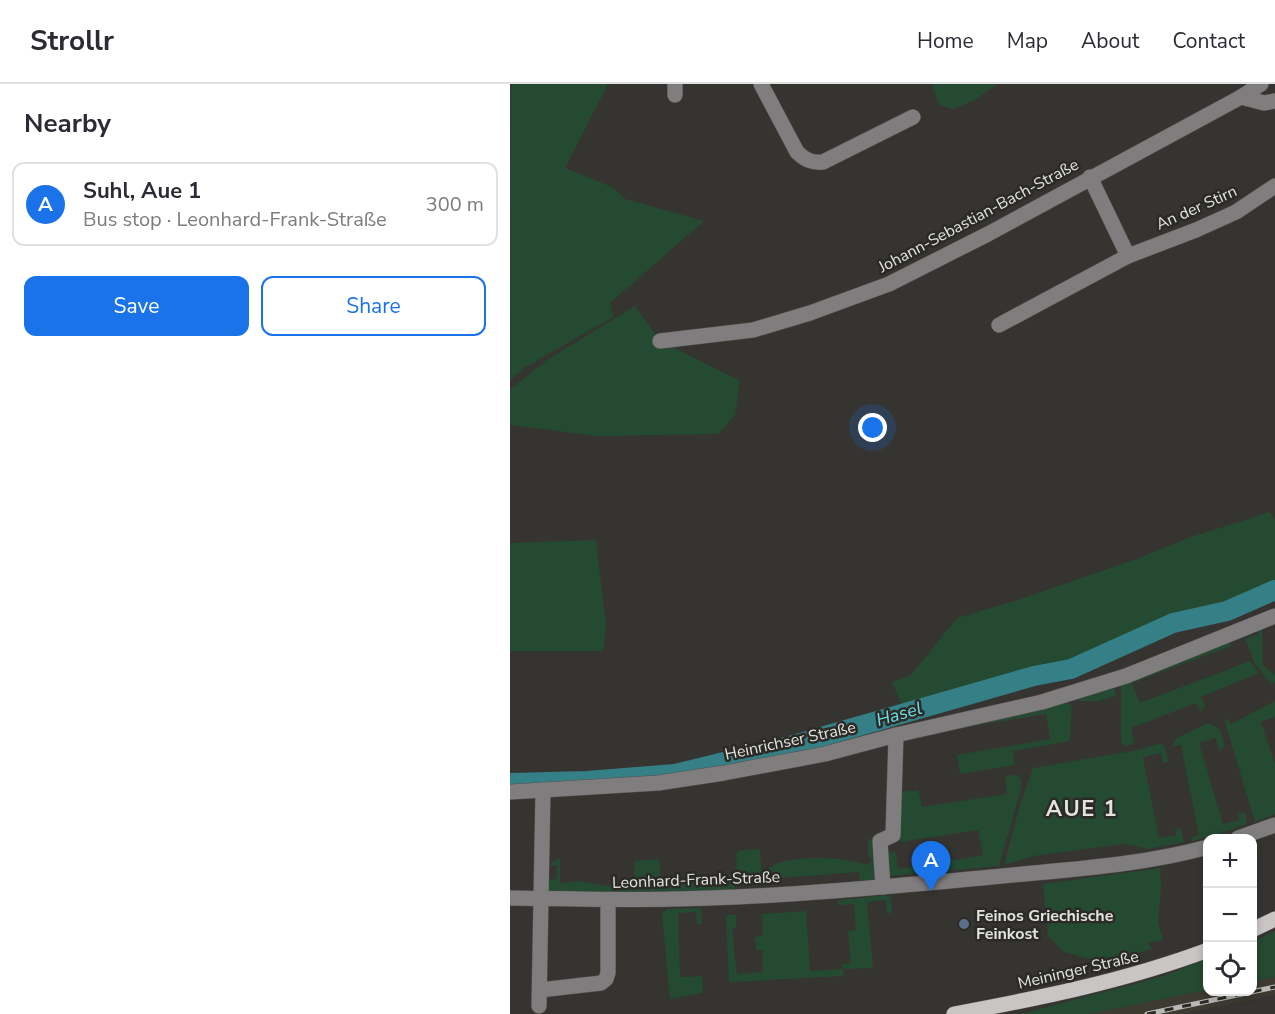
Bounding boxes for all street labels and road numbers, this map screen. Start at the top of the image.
street label: Johann-Sebastian-Bach-Straße [874,154,1082,279]
street label: An der Stirn [1152,180,1240,236]
street label: Heinrichser Straße [723,716,858,766]
street label: Leonhard-Frank-Straße [612,866,780,894]
street label: Meininger Straße [1016,945,1141,995]

